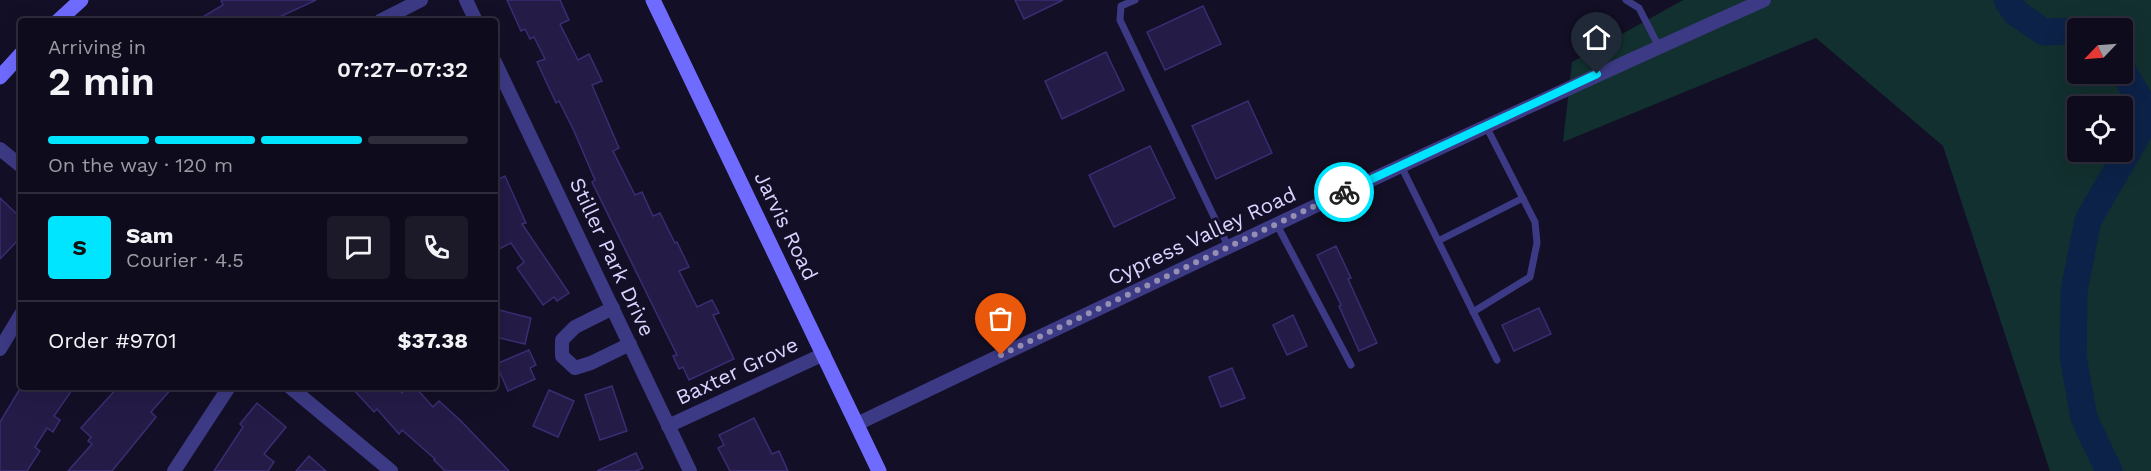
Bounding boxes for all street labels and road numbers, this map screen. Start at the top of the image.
street label: Jarvis Road [749,167,824,284]
street label: Stiller Park Drive [565,173,660,340]
street label: Cypress Valley Road [1104,181,1300,290]
street label: Baxter Grove [672,331,802,410]

